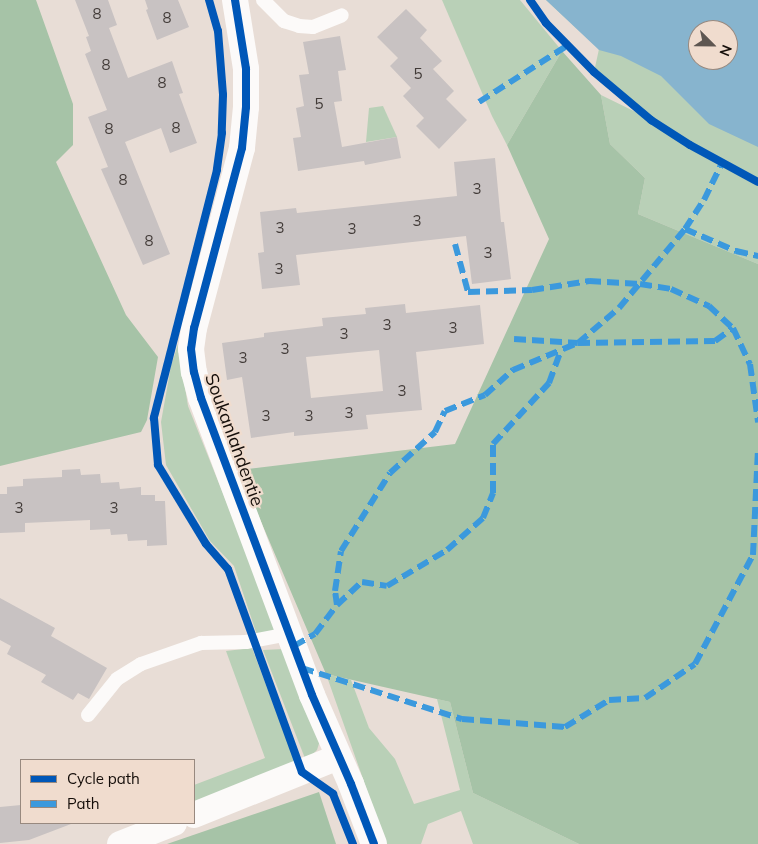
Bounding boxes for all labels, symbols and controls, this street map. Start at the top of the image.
house number: 8 [93,5,101,23]
house number: 8 [163,9,171,27]
north arrow [688,20,738,70]
text: N [716,42,736,59]
house number: 8 [102,56,110,74]
house number: 5 [414,65,422,83]
house number: 8 [158,74,166,92]
house number: 5 [315,95,323,113]
house number: 8 [172,119,180,137]
house number: 8 [105,120,113,138]
house number: 8 [119,171,127,189]
house number: 3 [473,180,481,198]
house number: 3 [413,212,421,230]
house number: 3 [276,219,284,237]
house number: 3 [348,220,356,238]
house number: 8 [145,232,153,250]
house number: 3 [484,244,492,262]
house number: 3 [275,260,283,278]
house number: 3 [383,316,391,334]
house number: 3 [449,319,457,337]
house number: 3 [340,325,348,343]
house number: 3 [281,340,289,358]
house number: 3 [239,349,247,367]
street label: Soukanlahdentie [200,371,268,509]
house number: 3 [398,382,406,400]
house number: 3 [345,404,353,422]
house number: 3 [262,407,270,425]
house number: 3 [305,407,313,425]
house number: 3 [15,499,23,517]
house number: 3 [110,499,118,517]
legend [20,759,195,824]
text: Cycle path [67,769,140,788]
text: Path [67,794,99,813]

